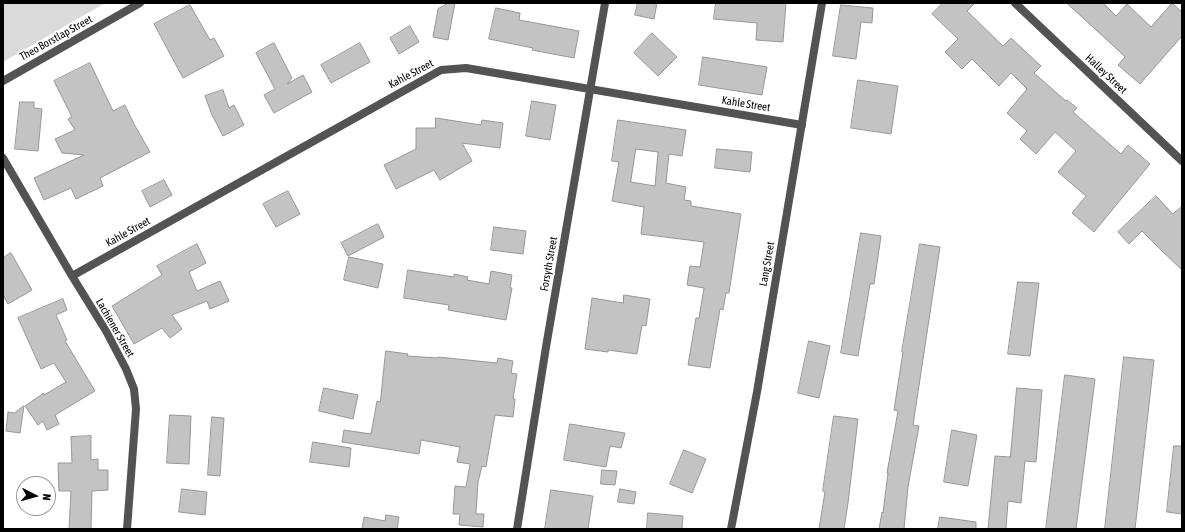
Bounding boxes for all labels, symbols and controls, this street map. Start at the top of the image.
street label: Theo Borstlap Street [17,13,95,63]
street label: Halley Street [1082,51,1130,97]
street label: Kahle Street [386,57,436,91]
street label: Kahle Street [721,94,771,114]
street label: Kahle Street [103,214,153,250]
street label: Forsyth Street [538,236,560,292]
street label: Lang Street [757,241,777,287]
street label: Lachiener Street [93,296,137,360]
north arrow [16,476,56,516]
text: N [41,493,53,501]

